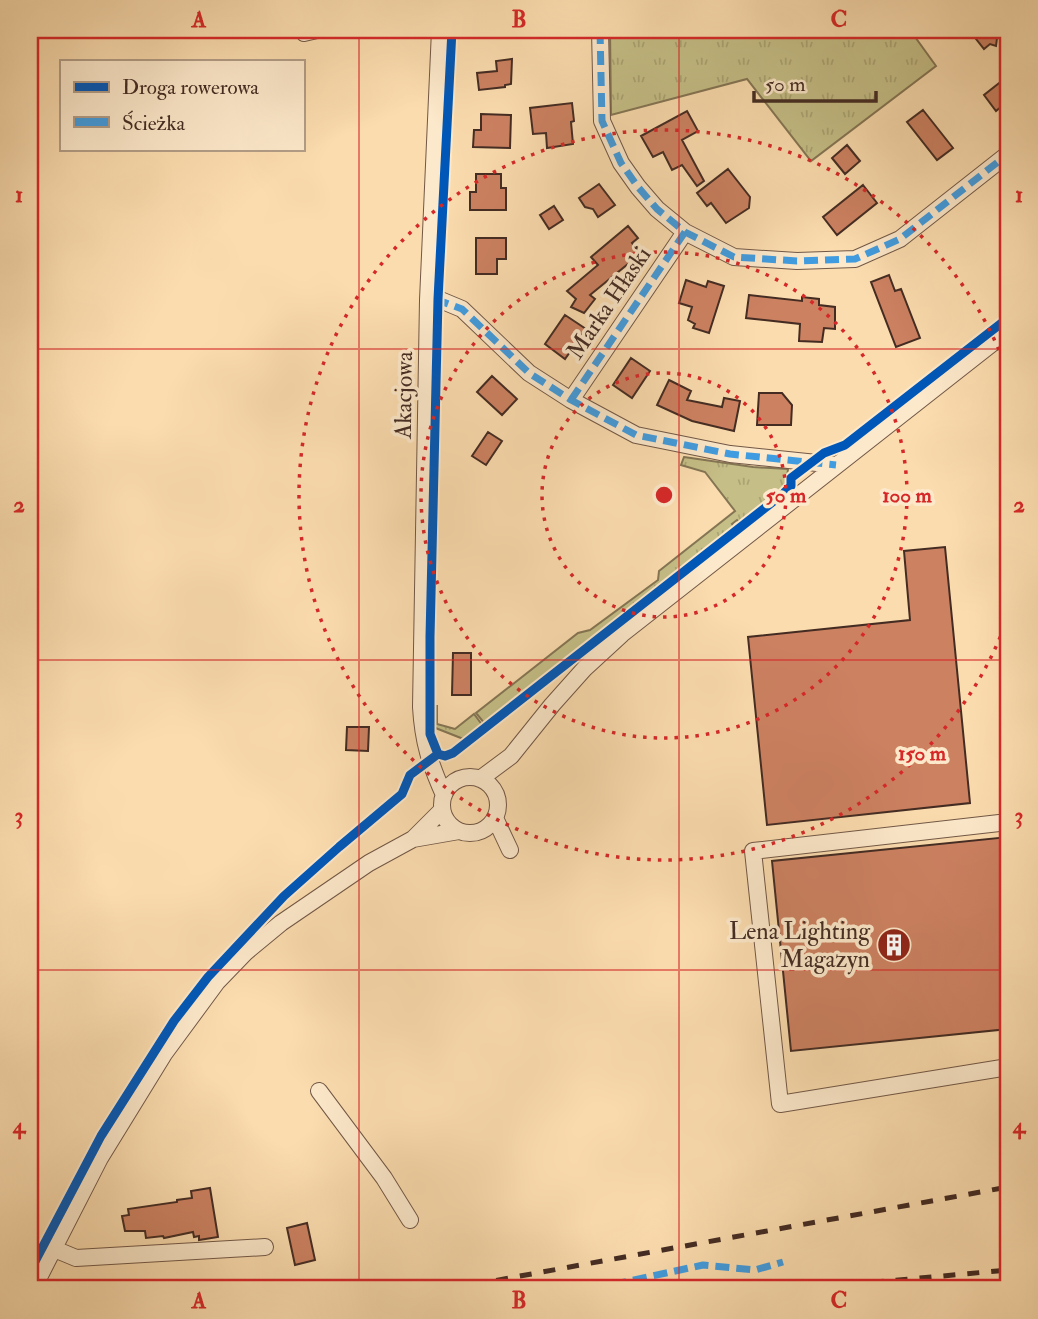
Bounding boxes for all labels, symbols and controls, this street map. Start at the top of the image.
text: A [191,5,207,34]
text: B [511,5,527,34]
text: C [831,5,847,34]
legend [60,60,304,150]
scale bar [754,60,877,104]
text: 50 m [765,71,806,98]
text: Droga rowerowa [122,74,259,101]
text: Ścieżka [122,110,185,137]
text: 1 [15,180,23,209]
text: 1 [1015,180,1023,209]
street label: Marka Hłaski [560,241,658,365]
street label: Akacjowa [388,350,420,440]
text: 50 m [766,482,807,509]
text: 100 m [882,482,933,509]
centre of rings [652,483,676,507]
text: 2 [13,490,25,519]
text: 2 [1013,490,1025,519]
text: 150 m [898,740,947,767]
text: 3 [15,801,23,830]
text: 3 [1015,801,1023,830]
place label: Lena Lighting Magazyn [729,916,871,975]
building icon: Lena Lighting Magazyn [875,926,913,964]
text: 4 [12,1111,27,1140]
text: 4 [1012,1111,1027,1140]
text: A [191,1286,207,1315]
text: B [511,1286,527,1315]
text: C [831,1286,847,1315]

